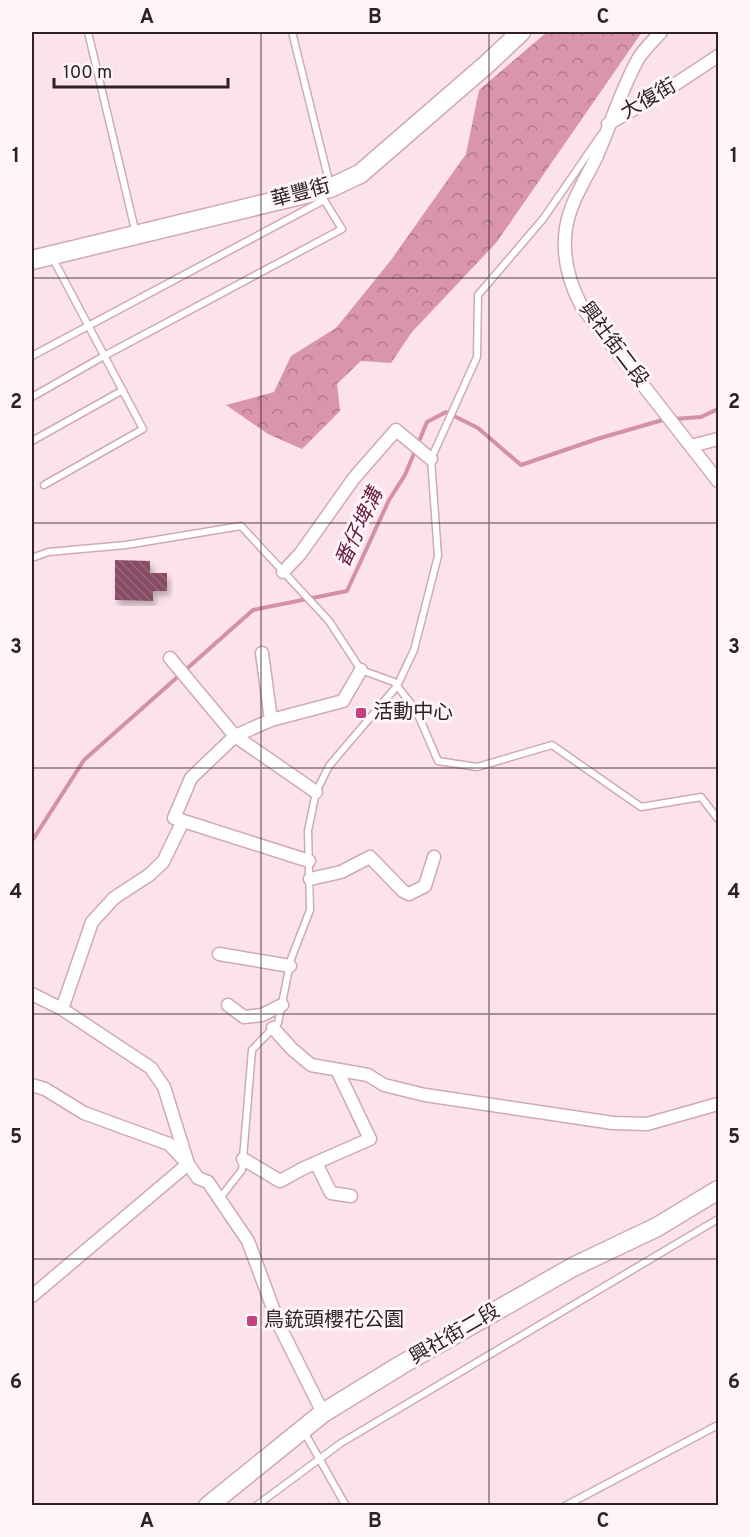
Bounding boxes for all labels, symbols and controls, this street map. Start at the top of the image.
text: A [140,5,154,31]
text: B [368,5,382,31]
text: C [597,5,609,31]
scale bar [54,51,228,89]
text: 100 m [63,62,112,85]
street label: 大復街 [617,74,681,126]
text: 1 [12,144,20,170]
text: 1 [730,144,738,170]
street label: 華豐街 [269,174,333,214]
street label: 興社街二段 [573,297,653,393]
text: 2 [10,390,22,416]
text: 2 [728,390,740,416]
water label: 番仔埤溝 [330,482,391,572]
text: 3 [10,635,22,661]
text: 3 [728,635,740,661]
place label: 活動中心 [373,700,453,726]
marker: 活動中心 [354,706,368,720]
text: 4 [10,880,22,906]
text: 4 [728,880,740,906]
text: 5 [10,1125,22,1151]
text: 5 [728,1125,740,1151]
street label: 興社街二段 [405,1299,505,1371]
place label: 鳥銃頭櫻花公園 [264,1308,404,1334]
marker: 鳥銃頭櫻花公園 [245,1314,259,1328]
text: 6 [10,1370,22,1396]
text: 6 [728,1370,740,1396]
text: A [140,1509,154,1535]
text: B [368,1509,382,1535]
text: C [597,1509,609,1535]

